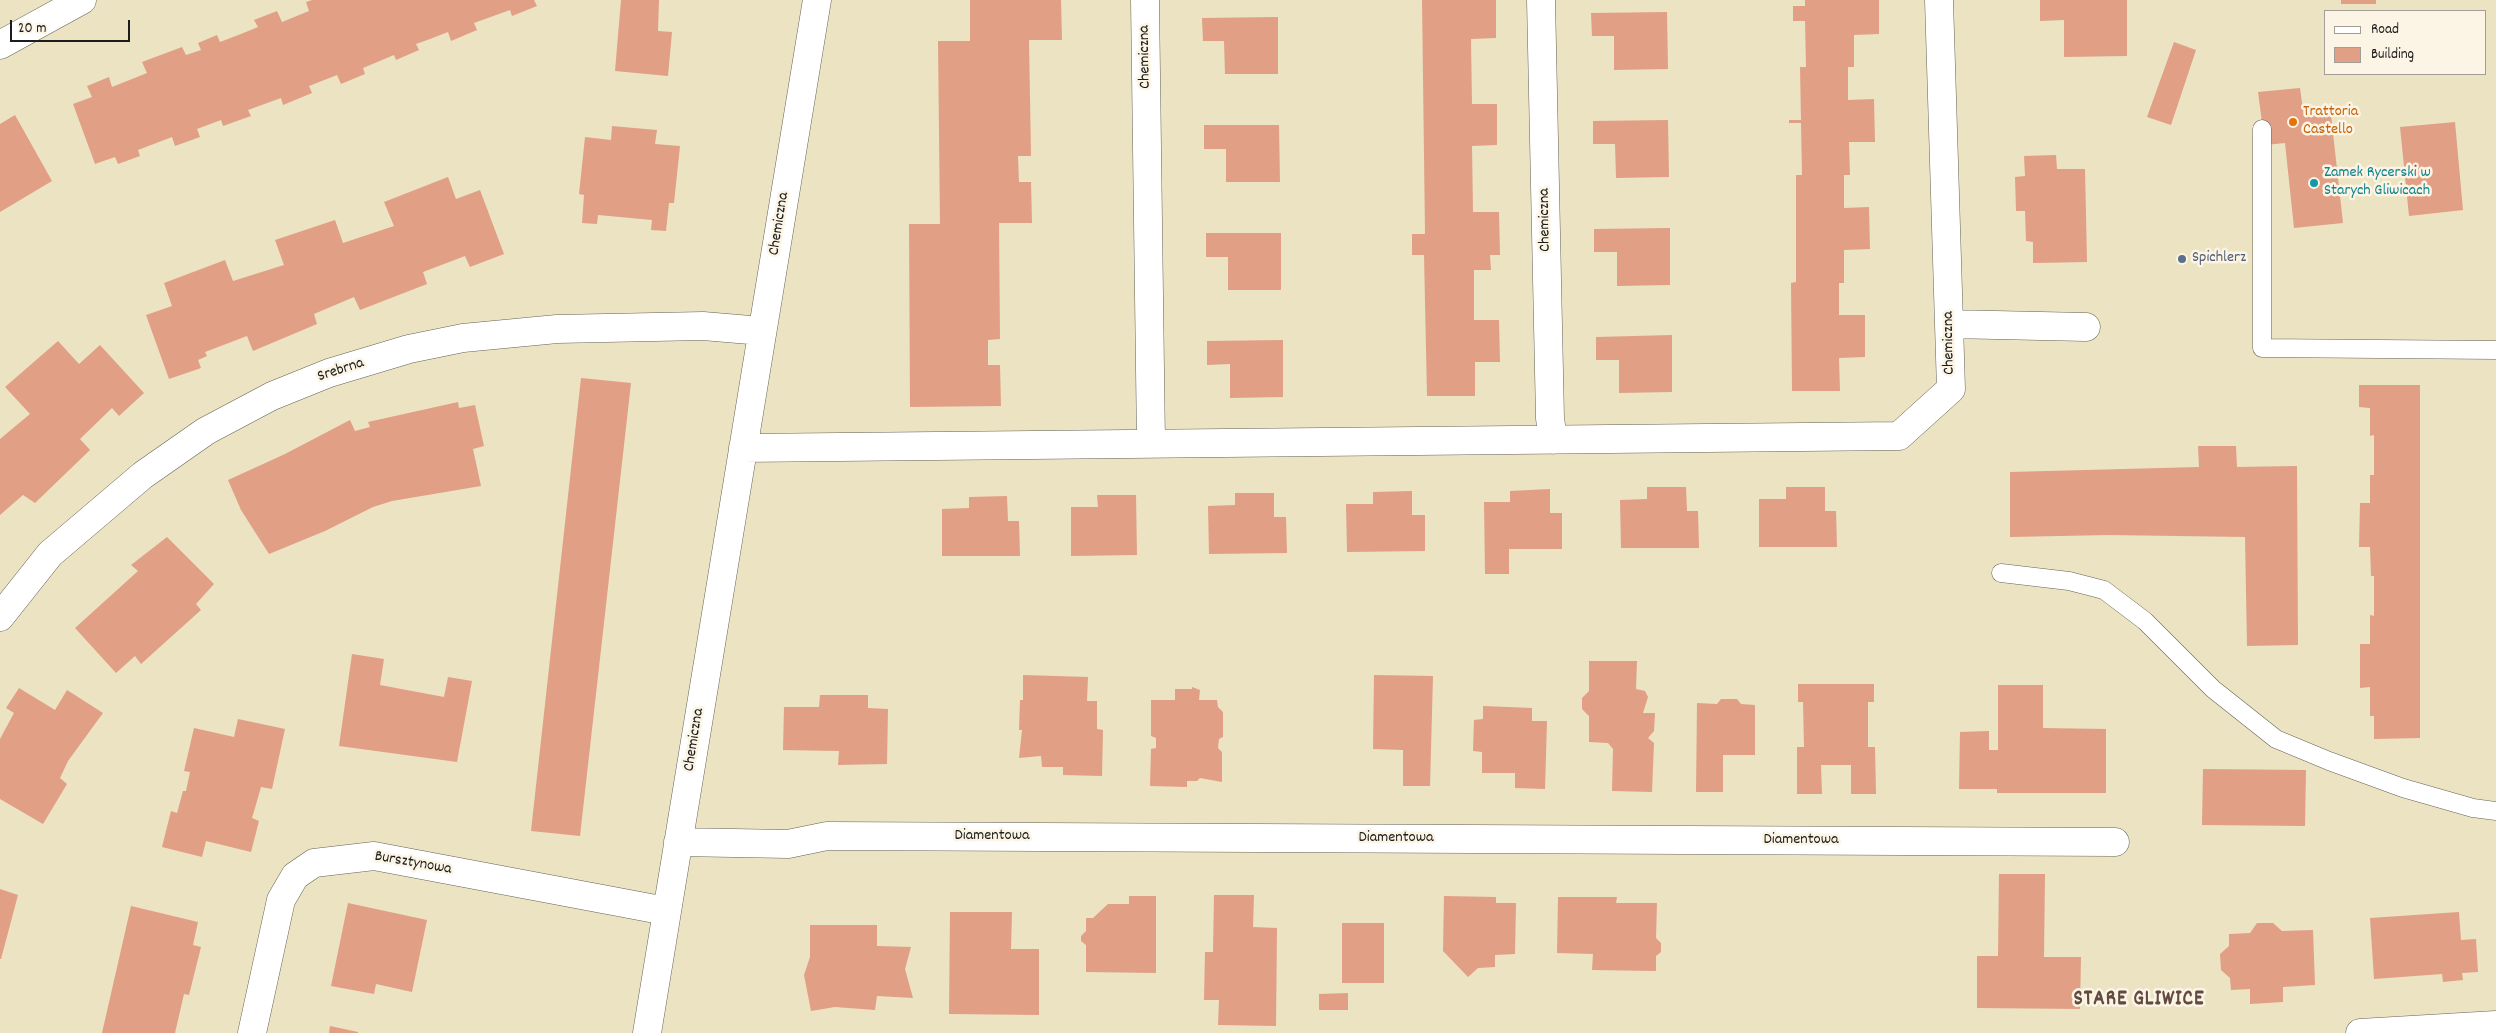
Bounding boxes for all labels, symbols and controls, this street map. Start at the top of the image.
scale bar [12,10,132,42]
legend [2324,10,2486,75]
text: 20 m [18,18,46,40]
text: Road [2371,19,2399,41]
street label: Chemiczna [1136,25,1156,89]
text: Building [2371,44,2414,66]
place label: Trattoria Castello [2303,103,2358,141]
marker: Trattoria Castello [2287,116,2299,128]
place label: Zamek Rycerski w Starych Gliwicach [2324,164,2431,202]
marker: Zamek Rycerski w Starych Gliwicach [2308,177,2320,189]
street label: Chemiczna [1536,188,1556,252]
street label: Chemiczna [766,191,794,257]
place label: Spichlerz [2192,249,2246,269]
marker: Spichlerz [2176,253,2188,265]
street label: Chemiczna [1940,311,1960,375]
street label: Srebrna [315,354,367,388]
street label: Chemiczna [681,707,709,773]
street label: Diamentowa [955,827,1029,847]
street label: Diamentowa [1359,829,1433,849]
street label: Diamentowa [1764,831,1838,851]
street label: Bursztynowa [373,848,453,880]
district label: STARE GLIWICE [2072,988,2206,1014]

